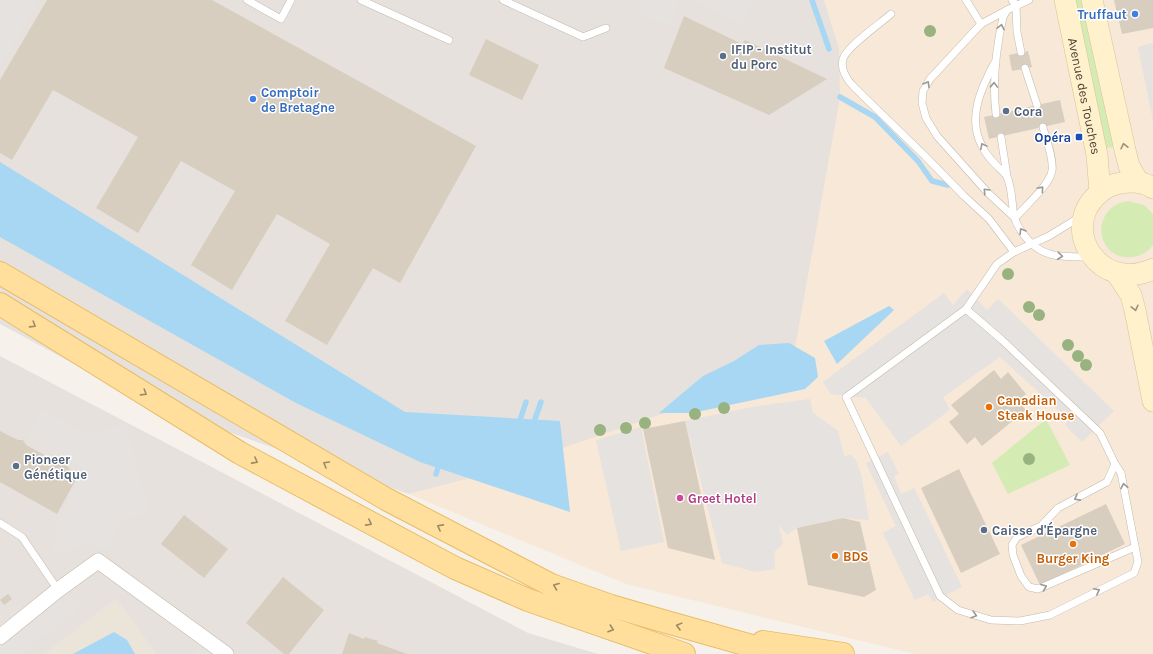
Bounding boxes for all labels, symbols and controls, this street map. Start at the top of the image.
place label: Truffaut [1078,7,1127,22]
marker: Truffaut [1130,9,1140,19]
one-way arrow [997,24,1005,30]
street label: Avenue des Touches [1065,36,1104,156]
place label: IFIP - Institut du Porc [731,42,812,72]
marker: IFIP - Institut du Porc [718,51,728,61]
one-way arrow [922,81,929,88]
one-way arrow [990,82,998,88]
place label: Comptoir de Bretagne [261,85,335,115]
marker: Comptoir de Bretagne [248,94,258,104]
place label: Cora [1014,104,1042,119]
marker: Cora [1001,106,1011,116]
place label: Opéra [1035,130,1071,145]
marker: Opéra [1074,132,1084,142]
one-way arrow [980,143,988,150]
one-way arrow [1121,143,1129,149]
one-way arrow [1036,186,1043,193]
one-way arrow [984,188,991,196]
one-way arrow [1019,228,1026,235]
one-way arrow [1057,251,1063,260]
one-way arrow [1130,304,1138,311]
one-way arrow [29,320,36,327]
one-way arrow [140,388,147,396]
place label: Canadian Steak House [997,393,1074,423]
marker: Canadian Steak House [984,402,994,412]
place label: Pioneer Génétique [24,452,87,483]
one-way arrow [250,456,258,463]
marker: Pioneer Génétique [11,461,21,471]
one-way arrow [323,462,330,469]
one-way arrow [1120,483,1128,489]
place label: Greet Hotel [688,491,757,506]
marker: Greet Hotel [675,493,685,503]
one-way arrow [1074,493,1081,500]
one-way arrow [365,518,372,525]
place label: Caisse d'Épargne [992,521,1097,538]
one-way arrow [437,525,444,532]
marker: Caisse d'Épargne [979,525,989,535]
marker: Burger King [1068,539,1078,549]
place label: BDS [843,549,869,564]
marker: BDS [830,551,840,561]
place label: Burger King [1037,551,1110,566]
one-way arrow [552,583,559,591]
one-way arrow [1040,583,1047,591]
one-way arrow [1093,588,1100,596]
one-way arrow [970,610,977,619]
one-way arrow [676,622,683,631]
one-way arrow [608,625,615,633]

